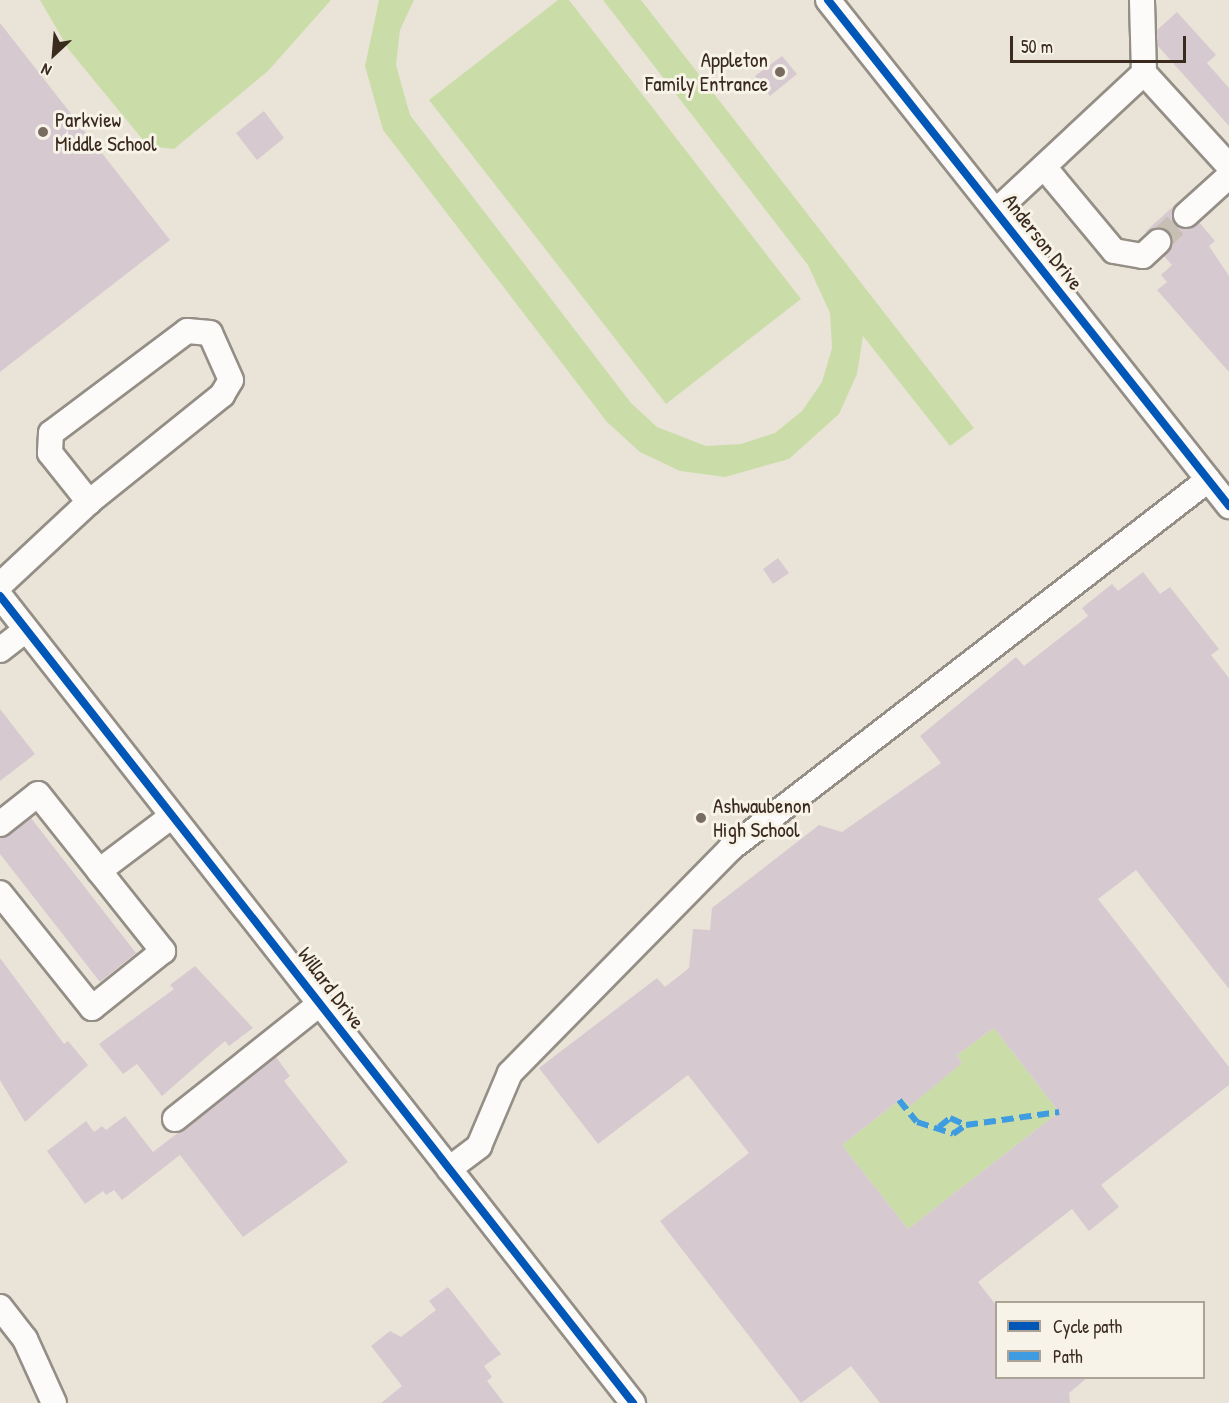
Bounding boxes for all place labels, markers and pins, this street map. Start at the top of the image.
place label: Appleton Family Entrance [645,47,768,97]
marker: Appleton Family Entrance [773,65,787,79]
place label: Parkview Middle School [55,107,156,157]
marker: Parkview Middle School [36,125,50,139]
place label: Ashwaubenon High School [713,793,811,843]
marker: Ashwaubenon High School [694,811,708,825]

